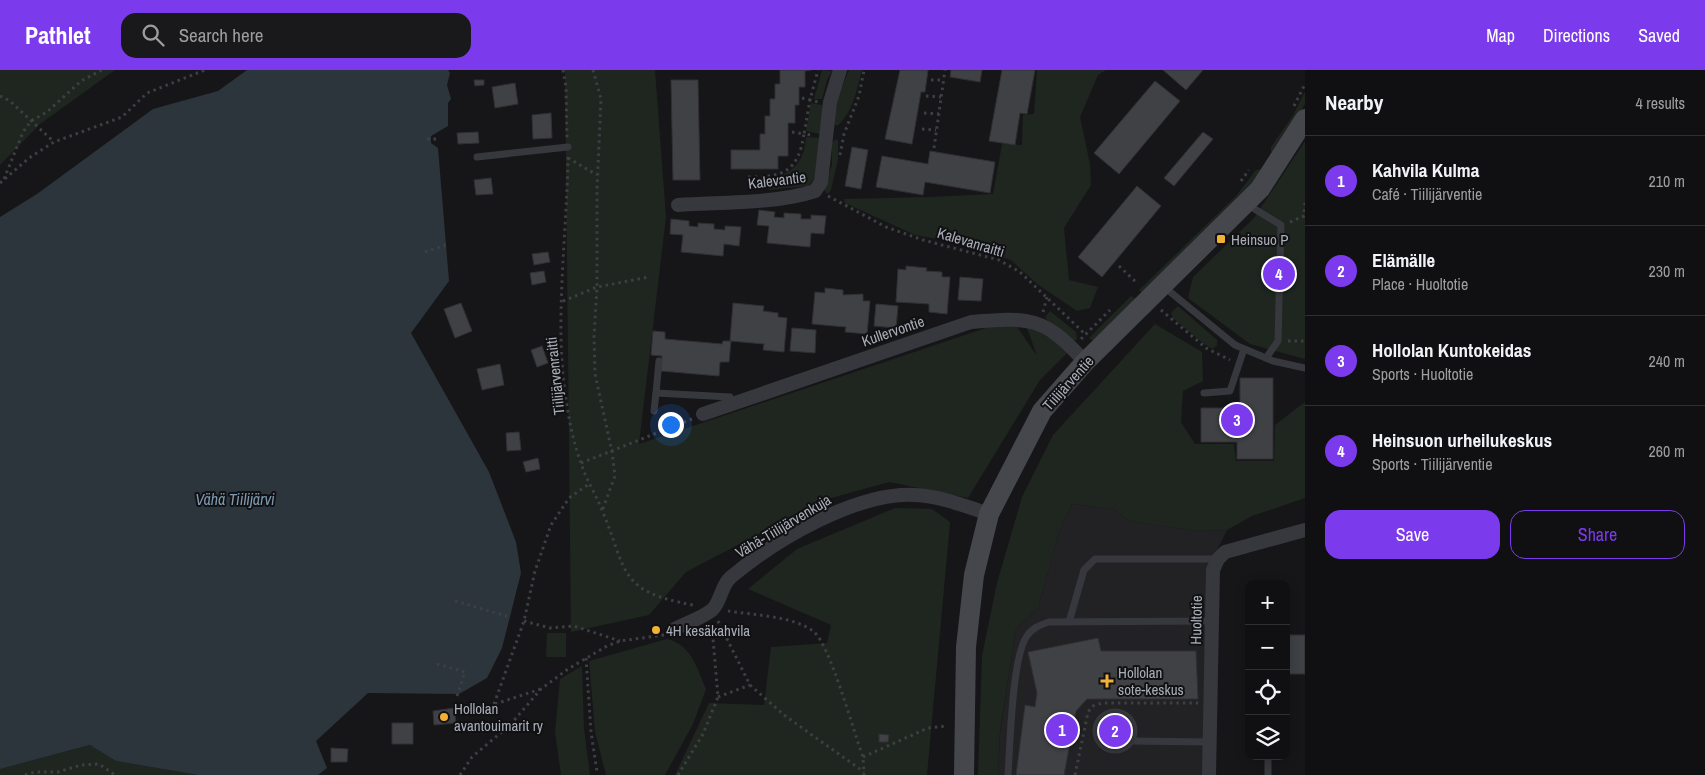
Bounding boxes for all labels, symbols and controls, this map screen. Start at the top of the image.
search box [121,13,471,58]
text: Pathlet [25,19,91,51]
icon: search [139,21,167,49]
text: Search here [179,22,264,48]
text: Map [1486,23,1515,48]
text: Directions [1543,23,1610,48]
text: Saved [1638,23,1680,48]
text: Nearby [1325,88,1383,117]
text: 4 results [1635,92,1685,114]
text: Kahvila Kulma [1372,157,1479,183]
street label: Kalevantie [747,166,807,194]
text: 1 [1337,170,1345,192]
text: 210 m [1649,170,1685,192]
text: Café · Tiilijärventie [1372,183,1482,205]
street label: Kalevanraitti [935,222,1007,262]
place label: Heinsuo P [1231,229,1288,250]
marker: Heinsuo P [1215,233,1227,245]
text: Elämälle [1372,247,1435,273]
pin: 4 [1263,255,1295,293]
text: 2 [1337,260,1345,282]
text: 230 m [1649,260,1685,282]
text: Place · Huoltotie [1372,273,1468,295]
street label: Kullervontie [859,310,927,352]
street label: Tiilijärvenraitti [540,336,570,416]
text: Hollolan Kuntokeidas [1372,337,1531,363]
text: 3 [1337,350,1345,372]
text: 240 m [1649,350,1685,372]
street label: Tiilijärventie [1038,351,1098,415]
text: Sports · Huoltotie [1372,363,1473,385]
pin: 3 [1221,401,1253,439]
your location [658,412,684,438]
text: Heinsuon urheilukeskus [1372,427,1552,453]
text: 4 [1337,440,1345,462]
text: 260 m [1649,440,1685,462]
text: Sports · Tiilijärventie [1372,453,1493,475]
water label: Vähä Tiilijärvi [195,488,275,510]
street label: Vähä-Tiilijärvenkuja [731,489,835,563]
button: Save [1325,510,1500,559]
button: Share [1510,510,1685,559]
map controls [1245,580,1290,760]
button: + [1245,580,1290,625]
street label: Huoltotie [1185,595,1207,645]
place label: 4H kesäkahvila [666,620,750,641]
marker: 4H kesäkahvila [650,624,662,636]
button: − [1245,625,1290,670]
place label: Hollolan sote-keskus [1118,662,1184,700]
button: locate [1245,670,1290,715]
marker: Hollolan sote-keskus [1100,674,1114,688]
place label: Hollolan avantouimarit ry [454,698,544,736]
marker: Hollolan avantouimarit ry [438,711,450,723]
pin: 1 [1046,711,1078,749]
pin: 2 [1099,712,1131,750]
button: layers [1245,715,1290,760]

